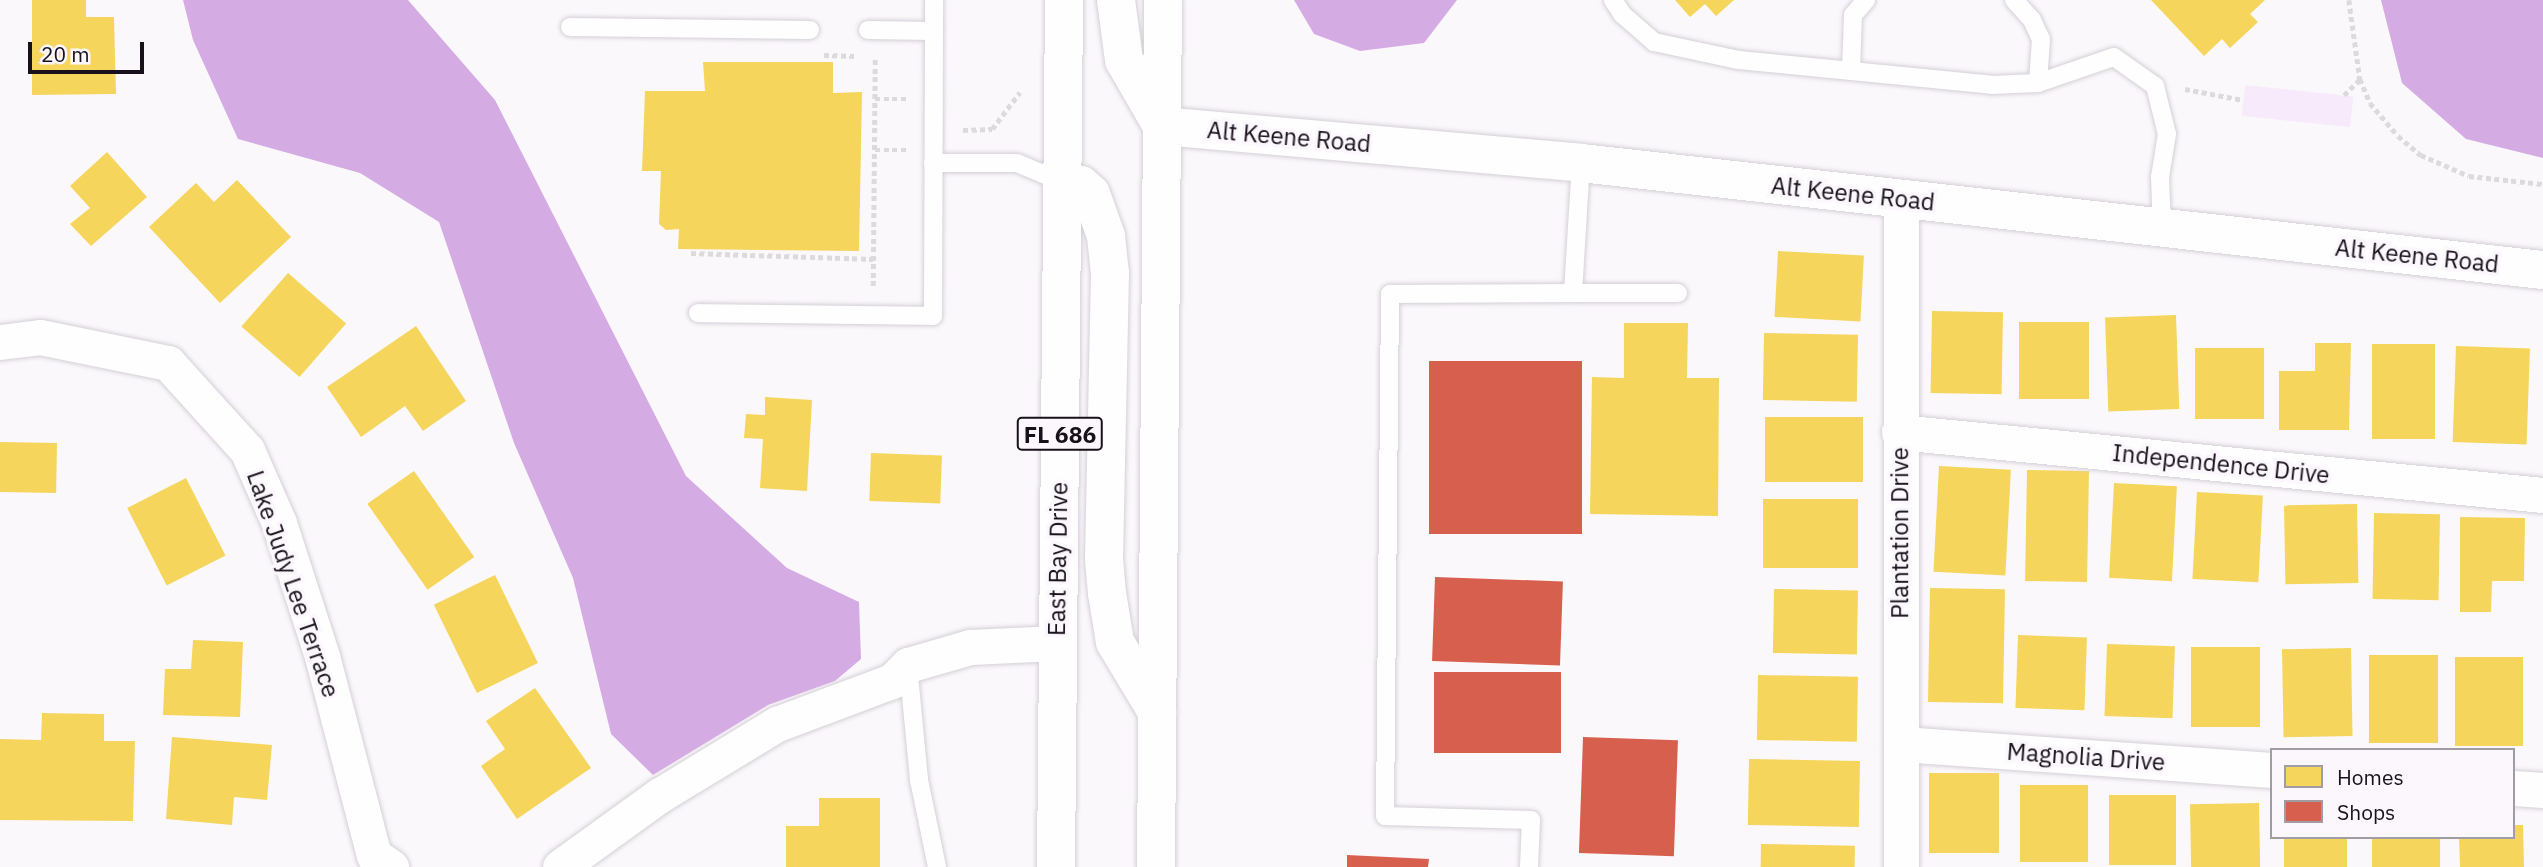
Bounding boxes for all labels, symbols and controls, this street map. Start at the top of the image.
scale bar [32,28,147,72]
text: 20 m [41,40,90,68]
street label: Alt Keene Road [1206,115,1372,159]
street label: Alt Keene Road [1770,171,1936,217]
street label: Alt Keene Road [2334,233,2500,279]
road number: FL 686 [1016,414,1104,454]
street label: Independence Drive [2111,438,2331,490]
street label: Plantation Drive [1886,447,1914,619]
street label: Lake Judy Lee Terrace [241,467,345,701]
street label: East Bay Drive [1042,482,1074,636]
street label: Magnolia Drive [2006,737,2166,777]
legend [2270,748,2515,839]
text: Homes [2337,763,2404,791]
text: Shops [2337,798,2395,826]

